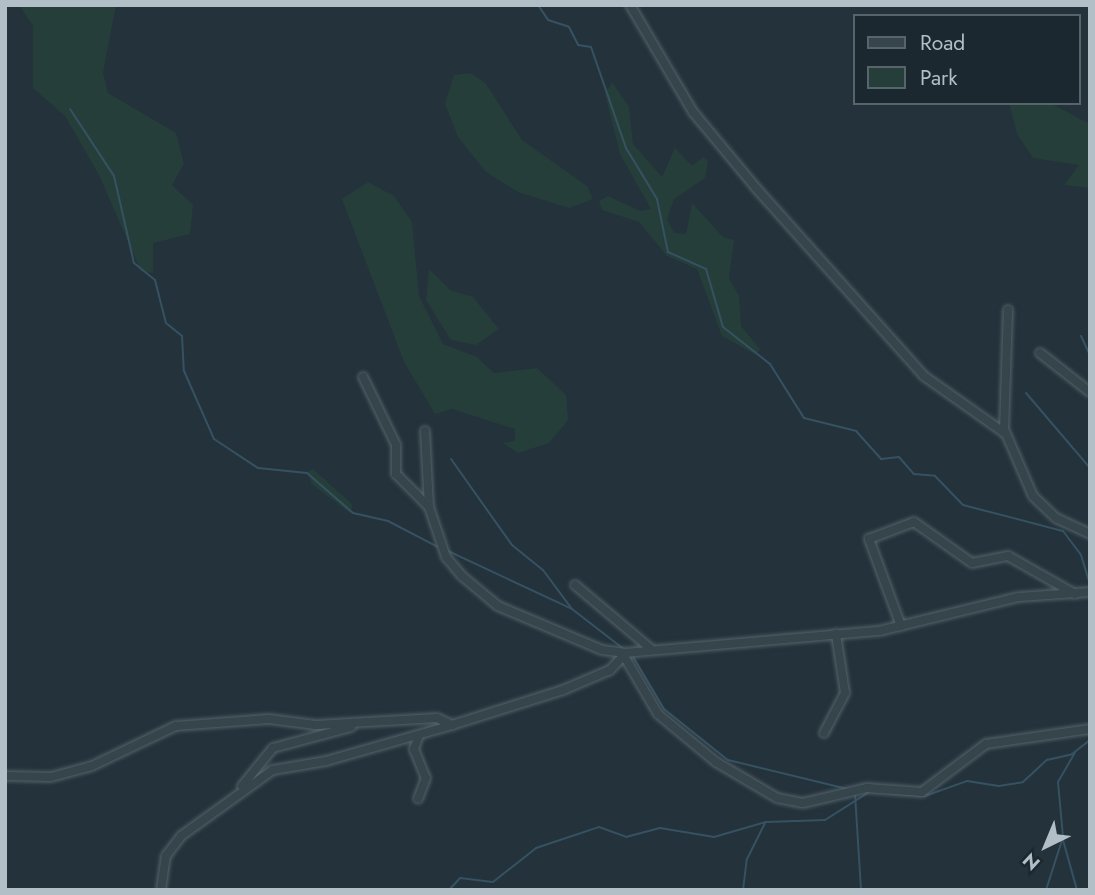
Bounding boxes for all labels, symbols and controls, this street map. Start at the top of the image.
legend [853,14,1081,105]
text: Road [920,28,965,58]
text: Park [920,63,957,93]
north arrow [1011,811,1081,881]
text: N [1017,847,1046,877]

